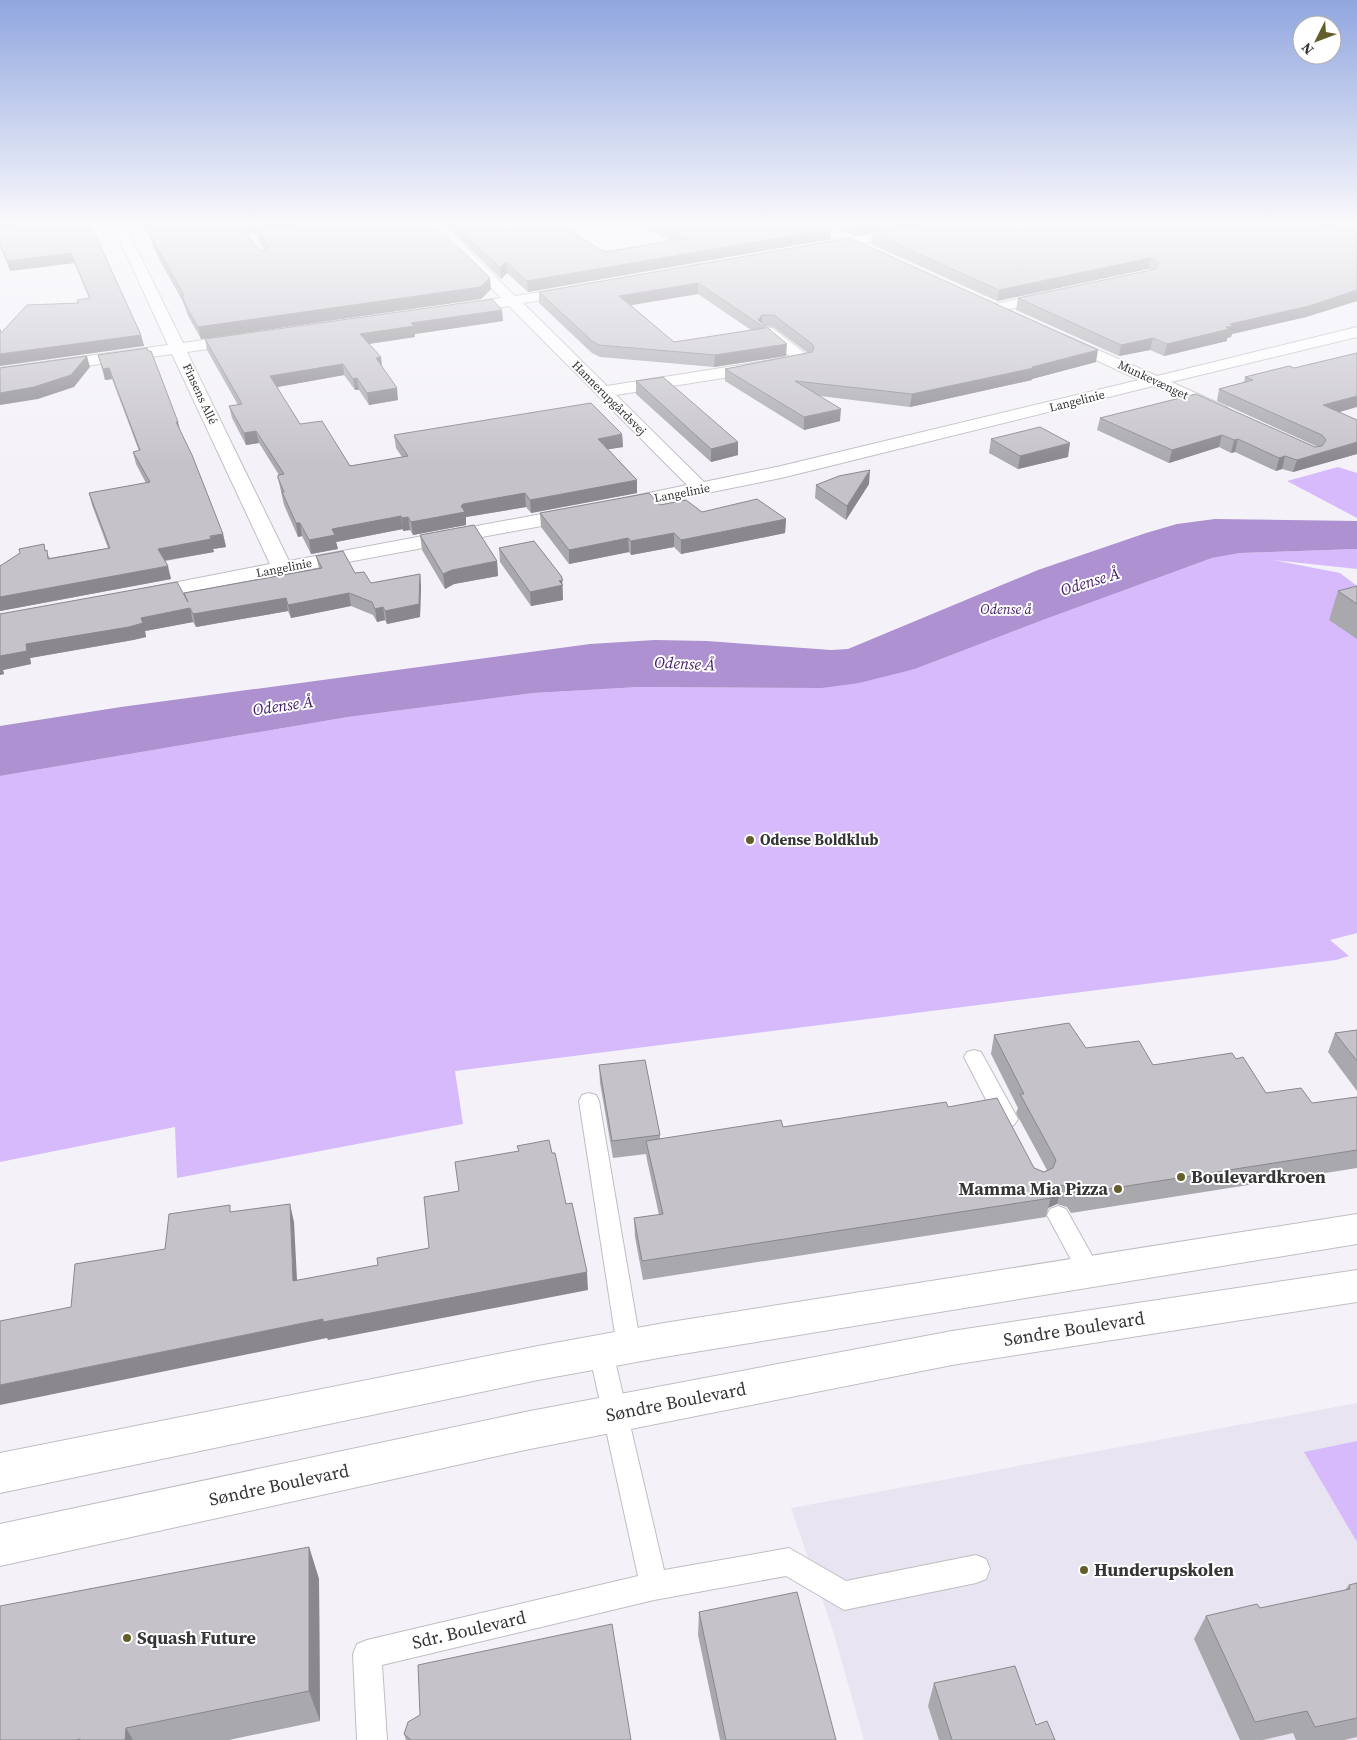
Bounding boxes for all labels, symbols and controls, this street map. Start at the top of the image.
north arrow [1292,15,1342,65]
text: N [1296,38,1318,59]
street label: Hannerupgårdsvej [568,357,650,439]
street label: Munkevænget [1115,357,1191,403]
street label: Finsens Allé [179,361,221,427]
street label: Langelinie [1048,386,1106,416]
street label: Langelinie [653,480,711,506]
street label: Langelinie [255,555,313,581]
water label: Odense Å [1057,562,1123,600]
water label: Odense å [980,599,1032,619]
water label: Odense Å [654,650,716,676]
water label: Odense Å [251,690,315,720]
place label: Odense Boldklub [760,829,878,850]
marker: Odense Boldklub [744,834,756,846]
place label: Boulevardkroen [1191,1164,1326,1189]
marker: Boulevardkroen [1175,1171,1187,1183]
place label: Mamma Mia Pizza [959,1176,1108,1201]
marker: Mamma Mia Pizza [1112,1183,1124,1195]
street label: Søndre Boulevard [1002,1305,1146,1352]
street label: Søndre Boulevard [604,1376,748,1427]
street label: Søndre Boulevard [207,1457,351,1512]
place label: Hunderupskolen [1094,1557,1234,1582]
marker: Hunderupskolen [1078,1564,1090,1576]
street label: Sdr. Boulevard [409,1604,528,1655]
place label: Squash Future [137,1625,256,1650]
marker: Squash Future [121,1632,133,1644]

